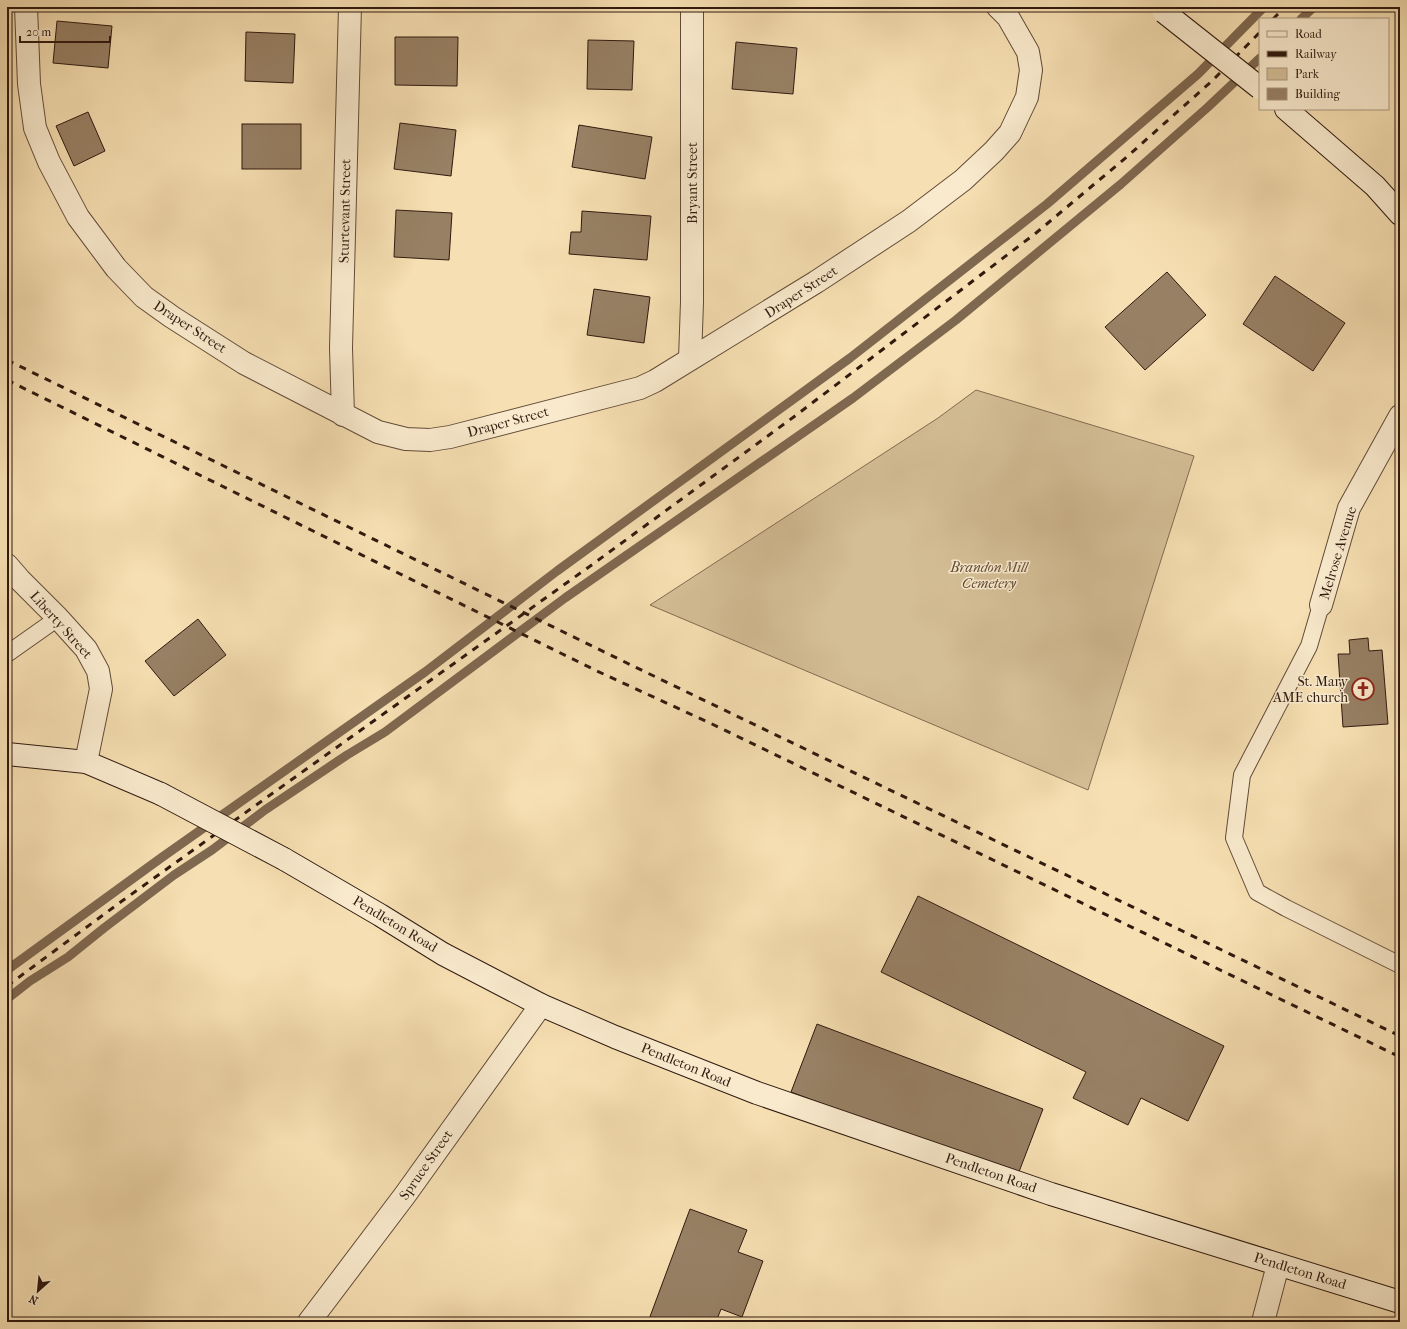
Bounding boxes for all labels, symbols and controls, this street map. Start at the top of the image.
scale bar [20,18,110,44]
legend [1259,18,1389,110]
text: 20 m [26,25,51,39]
text: Road [1295,27,1322,41]
text: Railway [1295,47,1337,61]
text: Park [1295,67,1320,81]
text: Building [1295,87,1340,101]
street label: Bryant Street [684,142,701,224]
street label: Sturtevant Street [336,159,354,263]
street label: Draper Street [761,262,841,322]
street label: Draper Street [150,297,230,357]
street label: Draper Street [465,403,551,441]
street label: Melrose Avenue [1316,504,1360,602]
park label: Brandon Mill Cemetery [949,559,1029,592]
street label: Liberty Street [26,588,96,662]
place label: St. Mary AME church [1272,673,1349,706]
church icon: St. Mary AME church [1350,676,1376,702]
street label: Pendleton Road [350,892,441,956]
street label: Pendleton Road [638,1039,734,1091]
street label: Spruce Street [396,1127,456,1203]
street label: Pendleton Road [943,1149,1039,1197]
street label: Pendleton Road [1252,1249,1349,1293]
north arrow [18,1271,58,1311]
text: N [26,1291,40,1307]

